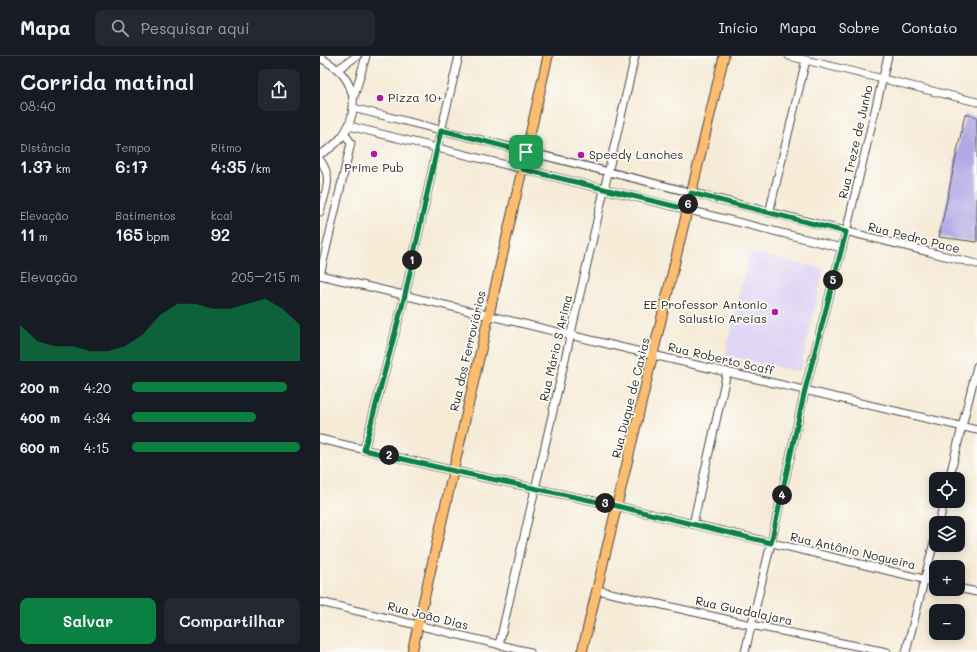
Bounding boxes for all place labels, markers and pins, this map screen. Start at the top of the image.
place label: Pizza 10+ [388,89,443,105]
marker: Pizza 10+ [375,93,385,103]
pin [509,135,543,169]
place label: Speedy Lanches [589,146,683,162]
marker: Prime Pub [369,149,379,159]
marker: Speedy Lanches [576,150,586,160]
place label: Prime Pub [344,159,404,175]
pin: 6 [678,194,698,214]
pin: 1 [402,250,422,270]
pin: 5 [823,270,843,290]
place label: EE Professor Antonio Salustio Areias [643,296,767,326]
marker: EE Professor Antonio Salustio Areias [770,307,780,317]
pin: 2 [379,445,399,465]
pin: 4 [772,485,792,505]
pin: 3 [595,493,615,513]

